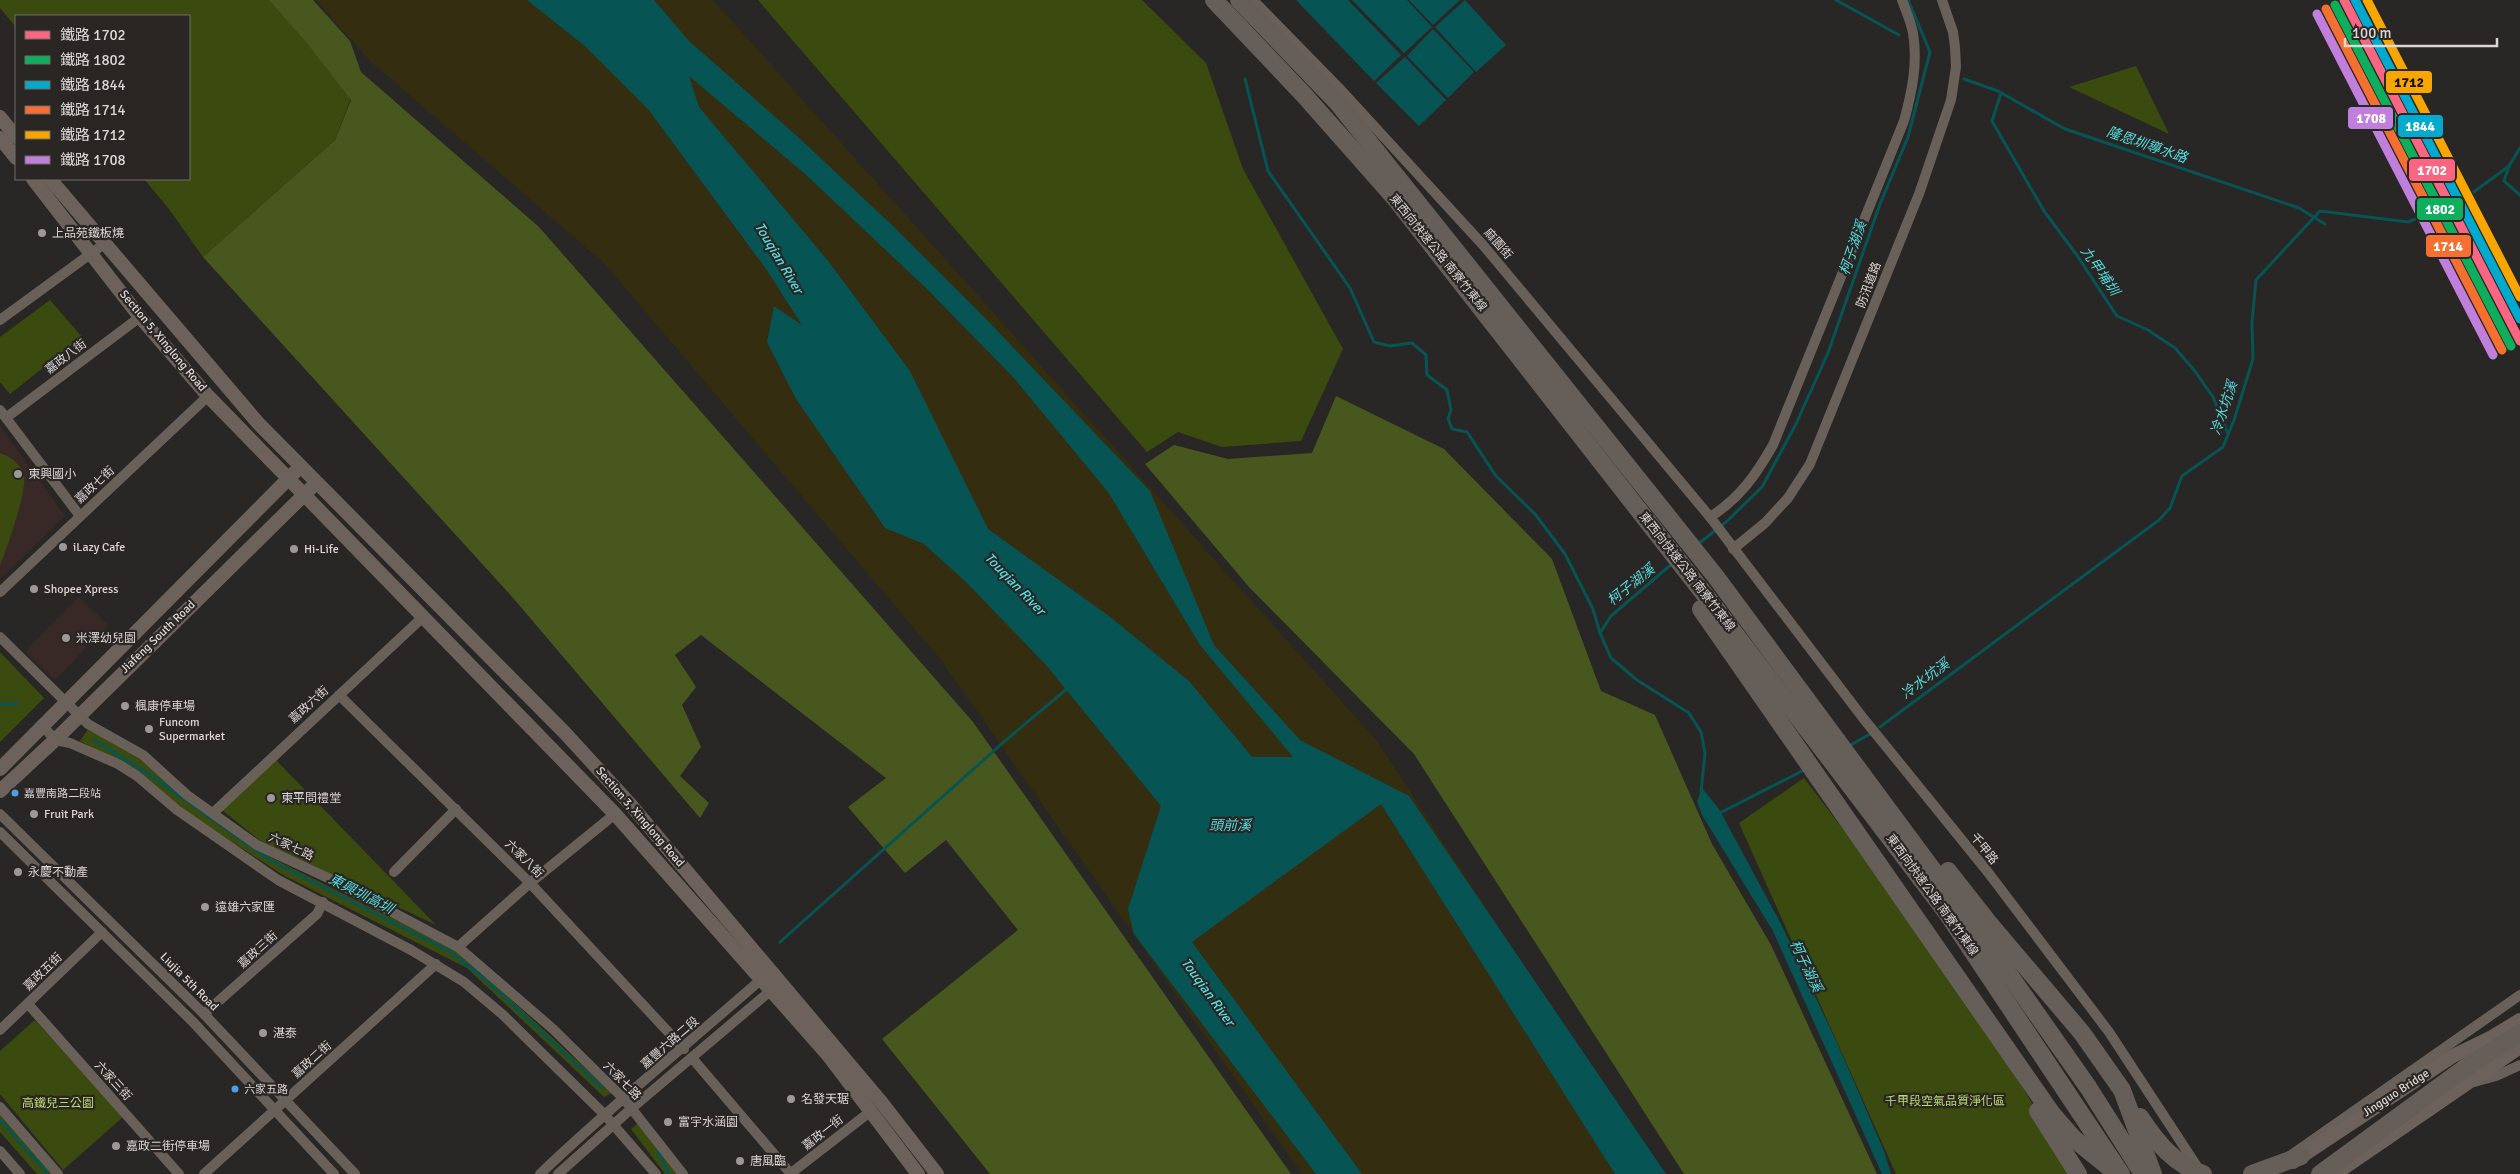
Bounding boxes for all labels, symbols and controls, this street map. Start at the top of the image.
legend [15,15,190,180]
scale bar [2345,15,2498,47]
text: 100 m [2352,24,2392,42]
text: 鐵路 1702 [60,26,126,44]
text: 鐵路 1802 [60,51,126,69]
line badge: 1712 [2385,70,2433,94]
text: 1712 [2394,74,2424,91]
text: 鐵路 1844 [60,76,126,94]
text: 鐵路 1714 [60,101,126,119]
line badge: 1708 [2347,106,2394,130]
text: 1708 [2356,110,2387,127]
line badge: 1844 [2397,114,2444,138]
text: 1844 [2405,118,2436,135]
water label: 隆恩圳導水路 [2105,123,2190,167]
text: 鐵路 1712 [60,126,126,144]
text: 鐵路 1708 [60,151,126,169]
line badge: 1702 [2408,158,2456,182]
text: 1702 [2417,162,2447,179]
street label: 東西向快速公路 南寮竹東線 [1386,191,1490,315]
line badge: 1802 [2416,197,2464,221]
text: 1802 [2425,201,2455,218]
water label: 柯子湖溪 [1836,217,1871,277]
water label: Touqian River [751,219,808,298]
street label: 麻園街 [1481,225,1515,263]
place label: 上品苑鐵板燒 [52,226,124,241]
marker: 上品苑鐵板燒 [36,227,48,239]
line badge: 1714 [2425,234,2472,258]
text: 1714 [2433,238,2464,255]
water label: 九甲埔圳 [2077,243,2124,300]
street label: 防汛道路 [1853,260,1885,310]
street label: Section 5, Xinglong Road [116,287,210,395]
street label: 嘉政八街 [42,337,90,377]
water label: 冷水坑溪 [2207,377,2242,437]
street label: 嘉政七街 [72,463,118,507]
place label: 東興國小 [28,467,76,482]
marker: 東興國小 [12,468,24,480]
street label: 東西向快速公路 南寮竹東線 [1636,510,1738,634]
place label: iLazy Cafe [73,540,125,555]
marker: iLazy Cafe [57,541,69,553]
place label: Hi-Life [304,542,339,557]
marker: Hi-Life [288,543,300,555]
water label: Touqian River [981,549,1050,620]
water label: 柯子湖溪 [1604,560,1660,609]
place label: Shopee Xpress [44,582,119,597]
marker: Shopee Xpress [28,583,40,595]
street label: Jiafeng South Road [117,597,199,677]
place label: 米澤幼兒園 [76,631,136,646]
marker: 米澤幼兒園 [60,632,72,644]
water label: 冷水坑溪 [1898,654,1954,703]
street label: 嘉政六街 [286,683,332,727]
place label: 楓康停車場 [135,699,195,714]
marker: 楓康停車場 [119,700,131,712]
place label: Funcom Supermarket [159,715,225,744]
marker: Funcom Supermarket [143,723,155,735]
street label: Section 3, Xinglong Road [592,764,688,870]
place label: 嘉豐南路二段站 [24,787,101,800]
marker: 嘉豐南路二段站 [10,788,20,798]
place label: 東平問禮堂 [281,791,341,806]
marker: 東平問禮堂 [265,792,277,804]
place label: Fruit Park [44,807,94,822]
marker: Fruit Park [28,808,40,820]
water label: 頭前溪 [1209,817,1253,834]
street label: 六家七路 [266,830,316,864]
street label: 千甲路 [1967,830,2001,868]
street label: 東西向快速公路 南寮竹東線 [1883,831,1981,959]
street label: 六家八街 [502,837,546,881]
place label: 永慶不動產 [28,865,88,880]
marker: 永慶不動產 [12,866,24,878]
water label: 東興圳高圳 [326,871,398,918]
place label: 遠雄六家匯 [215,900,275,915]
marker: 遠雄六家匯 [199,901,211,913]
street label: 嘉政三街 [235,928,281,972]
water label: 柯子湖溪 [1786,937,1827,997]
street label: 嘉政五街 [21,950,65,994]
street label: Liujia 5th Road [157,950,221,1014]
water label: Touqian River [1178,955,1239,1031]
street label: 嘉豐六路二段 [638,1014,702,1072]
place label: 湛泰 [273,1026,297,1041]
marker: 湛泰 [257,1027,269,1039]
street label: 嘉政二街 [289,1038,335,1082]
street label: 六家三街 [91,1058,135,1104]
street label: 六家七路 [600,1059,644,1103]
street label: Jingguo Bridge [2360,1066,2432,1120]
place label: 六家五路 [244,1083,288,1096]
marker: 六家五路 [230,1084,240,1094]
place label: 名發天琚 [801,1092,849,1107]
marker: 名發天琚 [785,1093,797,1105]
park label: 千甲段空氣品質淨化區 [1885,1094,2005,1109]
park label: 高鐵兒三公園 [22,1096,94,1111]
street label: 嘉政一街 [799,1112,847,1154]
place label: 富宇水涵園 [678,1115,738,1130]
marker: 富宇水涵園 [662,1116,674,1128]
place label: 嘉政二街停車場 [126,1139,210,1154]
marker: 嘉政二街停車場 [110,1140,122,1152]
place label: 唐風臨 [750,1154,786,1169]
marker: 唐風臨 [734,1155,746,1167]

